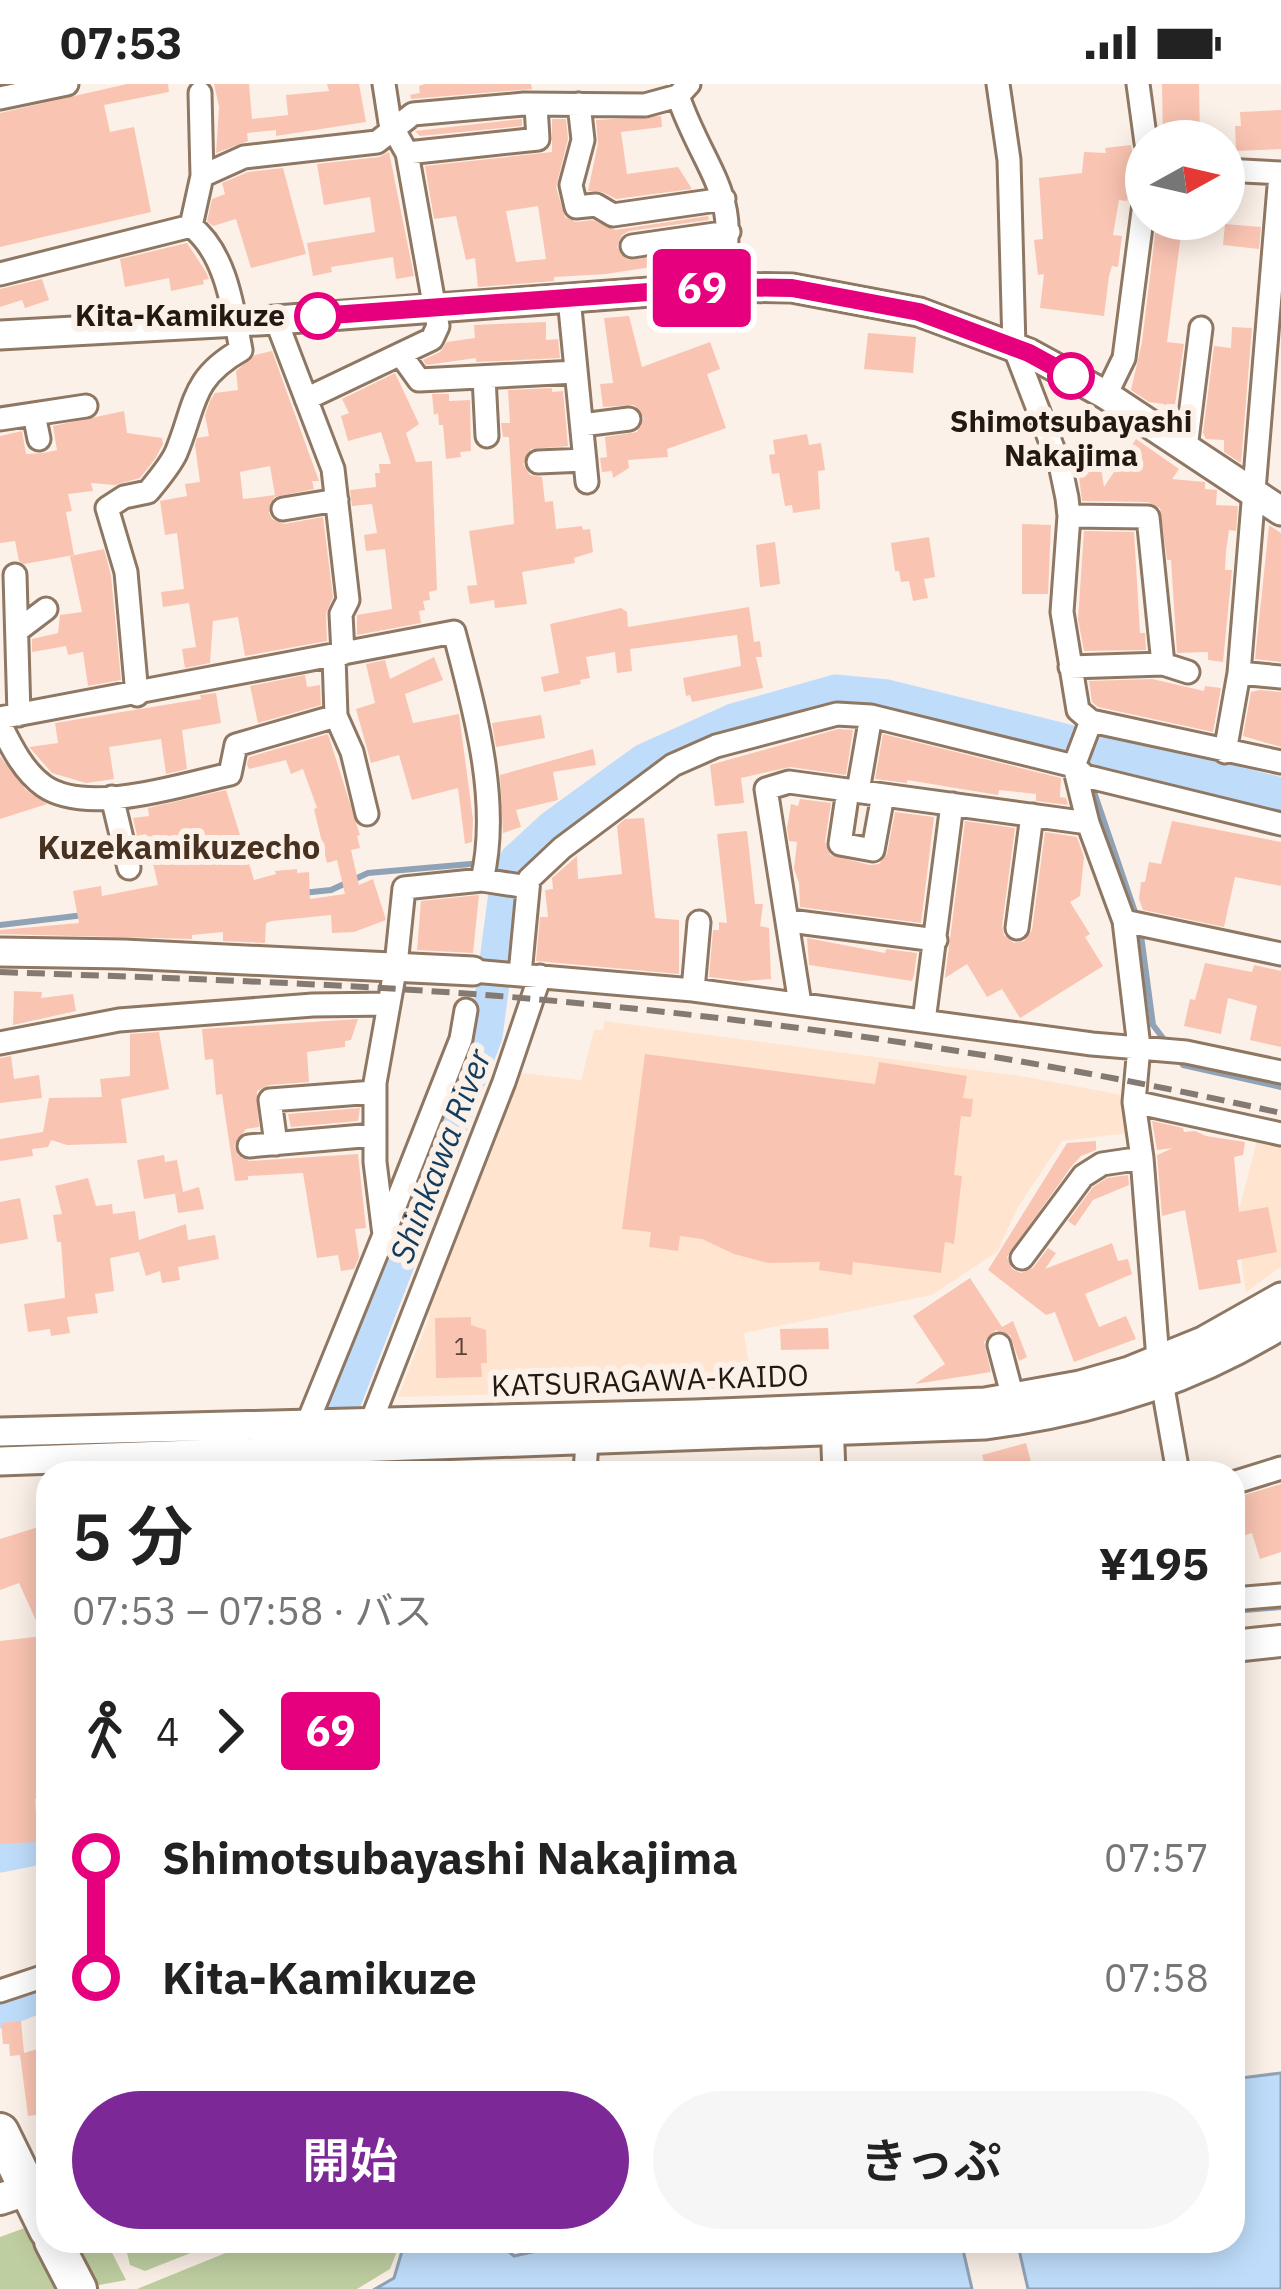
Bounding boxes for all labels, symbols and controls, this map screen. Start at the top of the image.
text: 07:53 [60,13,183,71]
north arrow [1125,120,1245,240]
map controls [1125,120,1245,240]
line badge: 69 [648,249,756,327]
text: 69 [677,260,727,315]
marker: Kita-Kamikuze [296,294,340,338]
place label: Kita-Kamikuze [75,295,285,334]
marker: Shimotsubayashi Nakajima [1049,354,1093,398]
place label: Shimotsubayashi Nakajima [950,401,1192,474]
district label: Kuzekamikuzecho [38,825,320,868]
water label: Shinkawa River [379,1042,500,1269]
house number: 1 [454,1330,468,1362]
street label: KATSURAGAWA-KAIDO [491,1354,809,1405]
text: 5 分 [72,1492,193,1578]
text: ¥195 [1099,1534,1209,1592]
text: 07:53 – 07:58 · バス [72,1585,432,1636]
icon: walk [72,1698,138,1764]
icon: forward [197,1698,263,1764]
text: 69 [305,1703,356,1758]
text: 4 [156,1706,179,1757]
text: Shimotsubayashi Nakajima [162,1828,738,1886]
text: 07:57 [1104,1832,1209,1883]
text: Kita-Kamikuze [162,1948,477,2006]
text: 07:58 [1104,1952,1209,2003]
button: 開始 [72,2091,629,2229]
button: きっぷ [653,2091,1209,2229]

